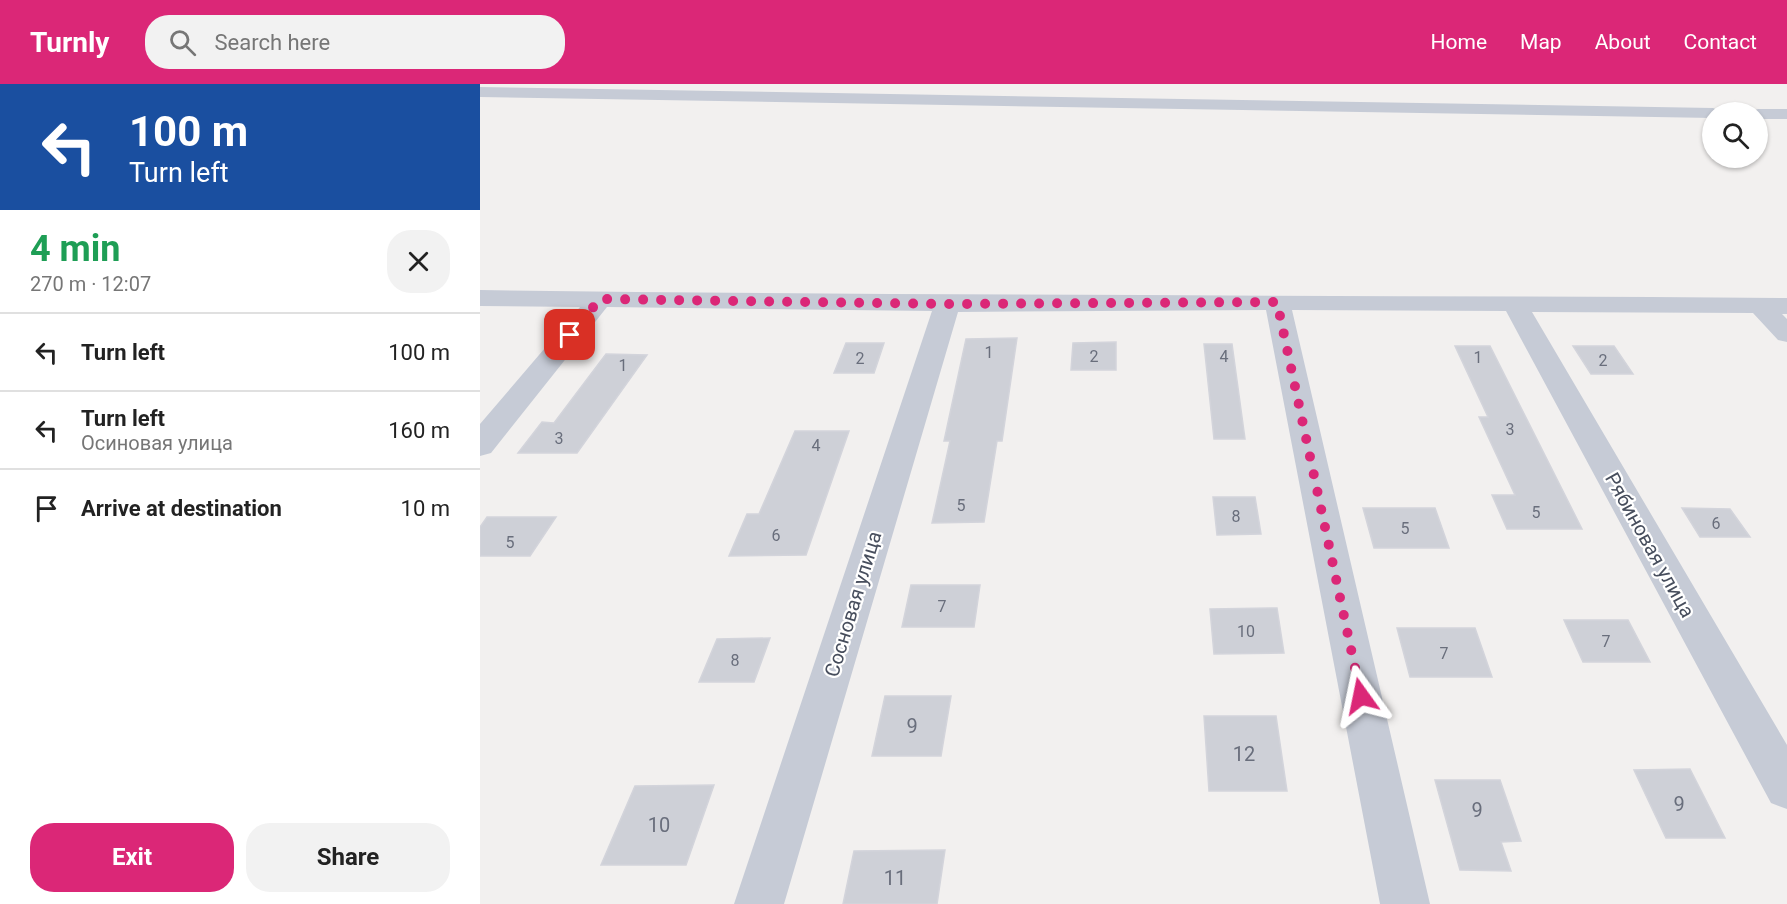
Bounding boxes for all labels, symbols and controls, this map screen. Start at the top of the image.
search box [145,15,565,69]
text: Turnly [30,26,109,59]
icon: search [166,26,199,59]
text: Search here [214,30,330,55]
text: Home [1431,30,1487,54]
text: Map [1520,30,1562,54]
text: About [1595,30,1651,54]
text: Contact [1684,30,1757,54]
map controls [1702,102,1768,168]
button: search [1702,102,1768,168]
text: 100 m [129,107,248,156]
icon: left [30,108,108,186]
text: Turn left [129,157,229,189]
text: 4 min [30,228,121,270]
button: close [387,230,450,293]
text: 270 m · 12:07 [30,272,151,296]
pin [544,309,595,360]
icon: arrive [553,318,586,351]
icon: left [30,336,63,369]
text: Turn left [81,340,165,365]
text: 100 m [388,340,450,365]
house number: 1 [985,343,994,362]
house number: 2 [1090,347,1099,366]
house number: 4 [1220,347,1229,366]
house number: 1 [1474,348,1483,367]
house number: 2 [856,349,865,368]
house number: 2 [1599,351,1608,370]
house number: 1 [619,356,628,375]
text: Turn left [81,406,165,431]
icon: left [30,414,63,447]
text: 160 m [388,418,450,443]
house number: 3 [1506,420,1515,439]
house number: 3 [555,429,564,448]
text: Осиновая улица [81,431,233,455]
house number: 4 [812,436,821,455]
street label: Рябиновая улица [1600,468,1700,622]
icon: arrive [30,492,63,525]
text: Arrive at destination [81,496,282,521]
text: 10 m [401,496,450,521]
house number: 5 [957,496,966,515]
house number: 5 [1532,503,1541,522]
house number: 8 [1232,507,1241,526]
house number: 6 [1712,514,1721,533]
house number: 5 [1401,519,1410,538]
house number: 6 [772,526,781,545]
street label: Сосновая улица [819,528,887,680]
house number: 5 [506,533,515,552]
house number: 7 [938,597,947,616]
house number: 10 [1237,622,1255,641]
house number: 7 [1602,632,1611,651]
house number: 7 [1440,644,1449,663]
house number: 8 [731,651,740,670]
position arrow [1329,664,1393,728]
house number: 9 [906,714,918,738]
house number: 12 [1233,742,1255,766]
house number: 9 [1673,792,1685,816]
house number: 9 [1471,798,1483,822]
house number: 10 [648,813,670,837]
button: Exit [30,823,234,892]
button: Share [246,823,450,892]
house number: 11 [884,866,906,890]

